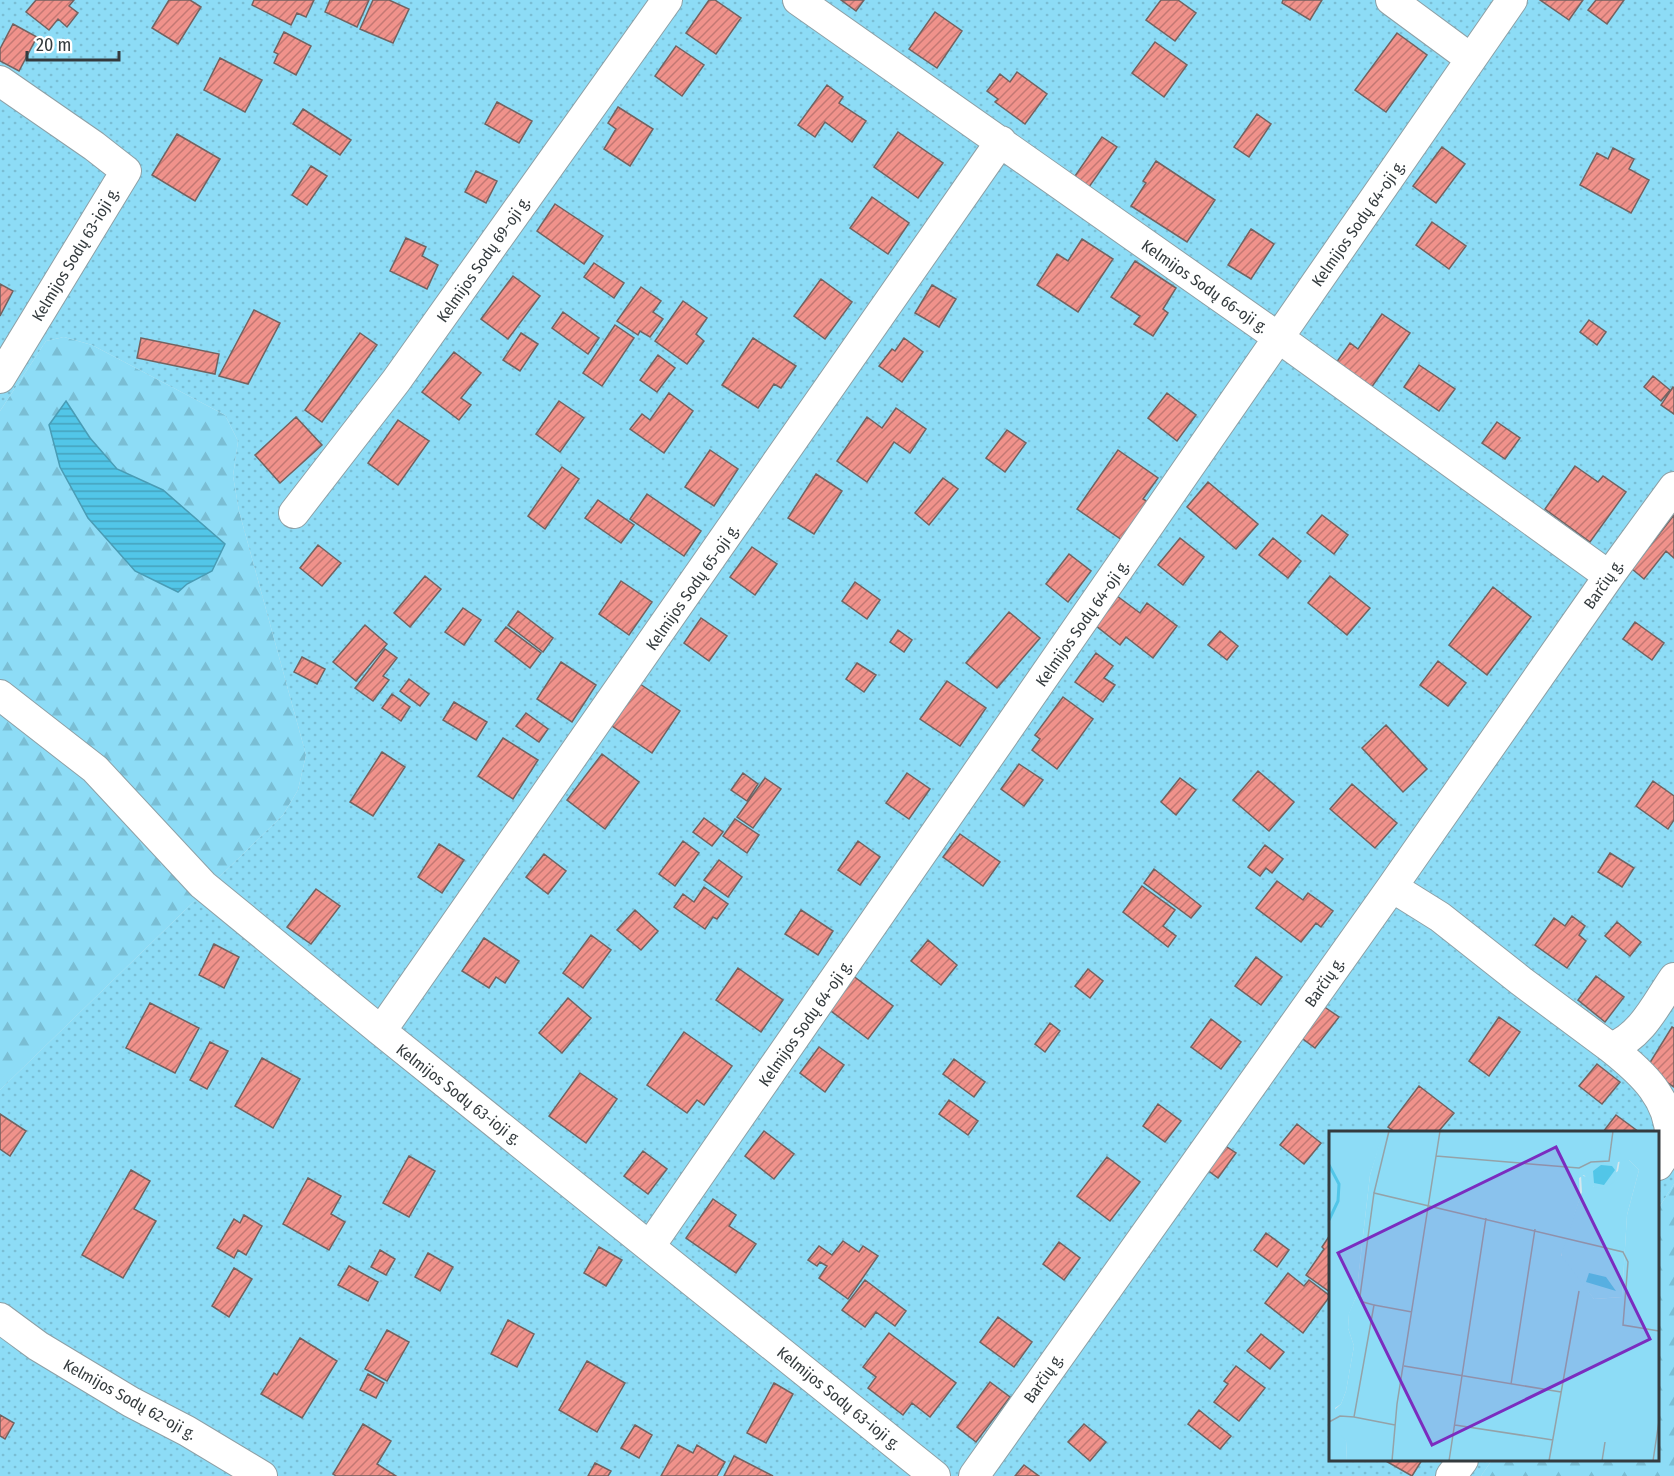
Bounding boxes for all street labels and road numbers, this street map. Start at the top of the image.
street label: Kelmijos Sodų 64-oji g. [1308,157,1409,290]
street label: Kelmijos Sodų 63-ioji g. [28,184,123,325]
street label: Kelmijos Sodų 69-oji g. [433,193,534,326]
street label: Kelmijos Sodų 66-oji g. [1138,236,1271,337]
street label: Kelmijos Sodų 65-oji g. [642,521,743,654]
street label: Barčių g. [1580,556,1627,613]
street label: Kelmijos Sodų 64-oji g. [1032,557,1133,690]
street label: Barčių g. [1301,954,1348,1011]
street label: Kelmijos Sodų 64-oji g. [755,957,856,1090]
street label: Kelmijos Sodų 63-ioji g. [393,1040,525,1149]
street label: Kelmijos Sodų 63-ioji g. [773,1343,904,1454]
street label: Barčių g. [1020,1350,1067,1407]
street label: Kelmijos Sodų 62-oji g. [60,1355,199,1444]

